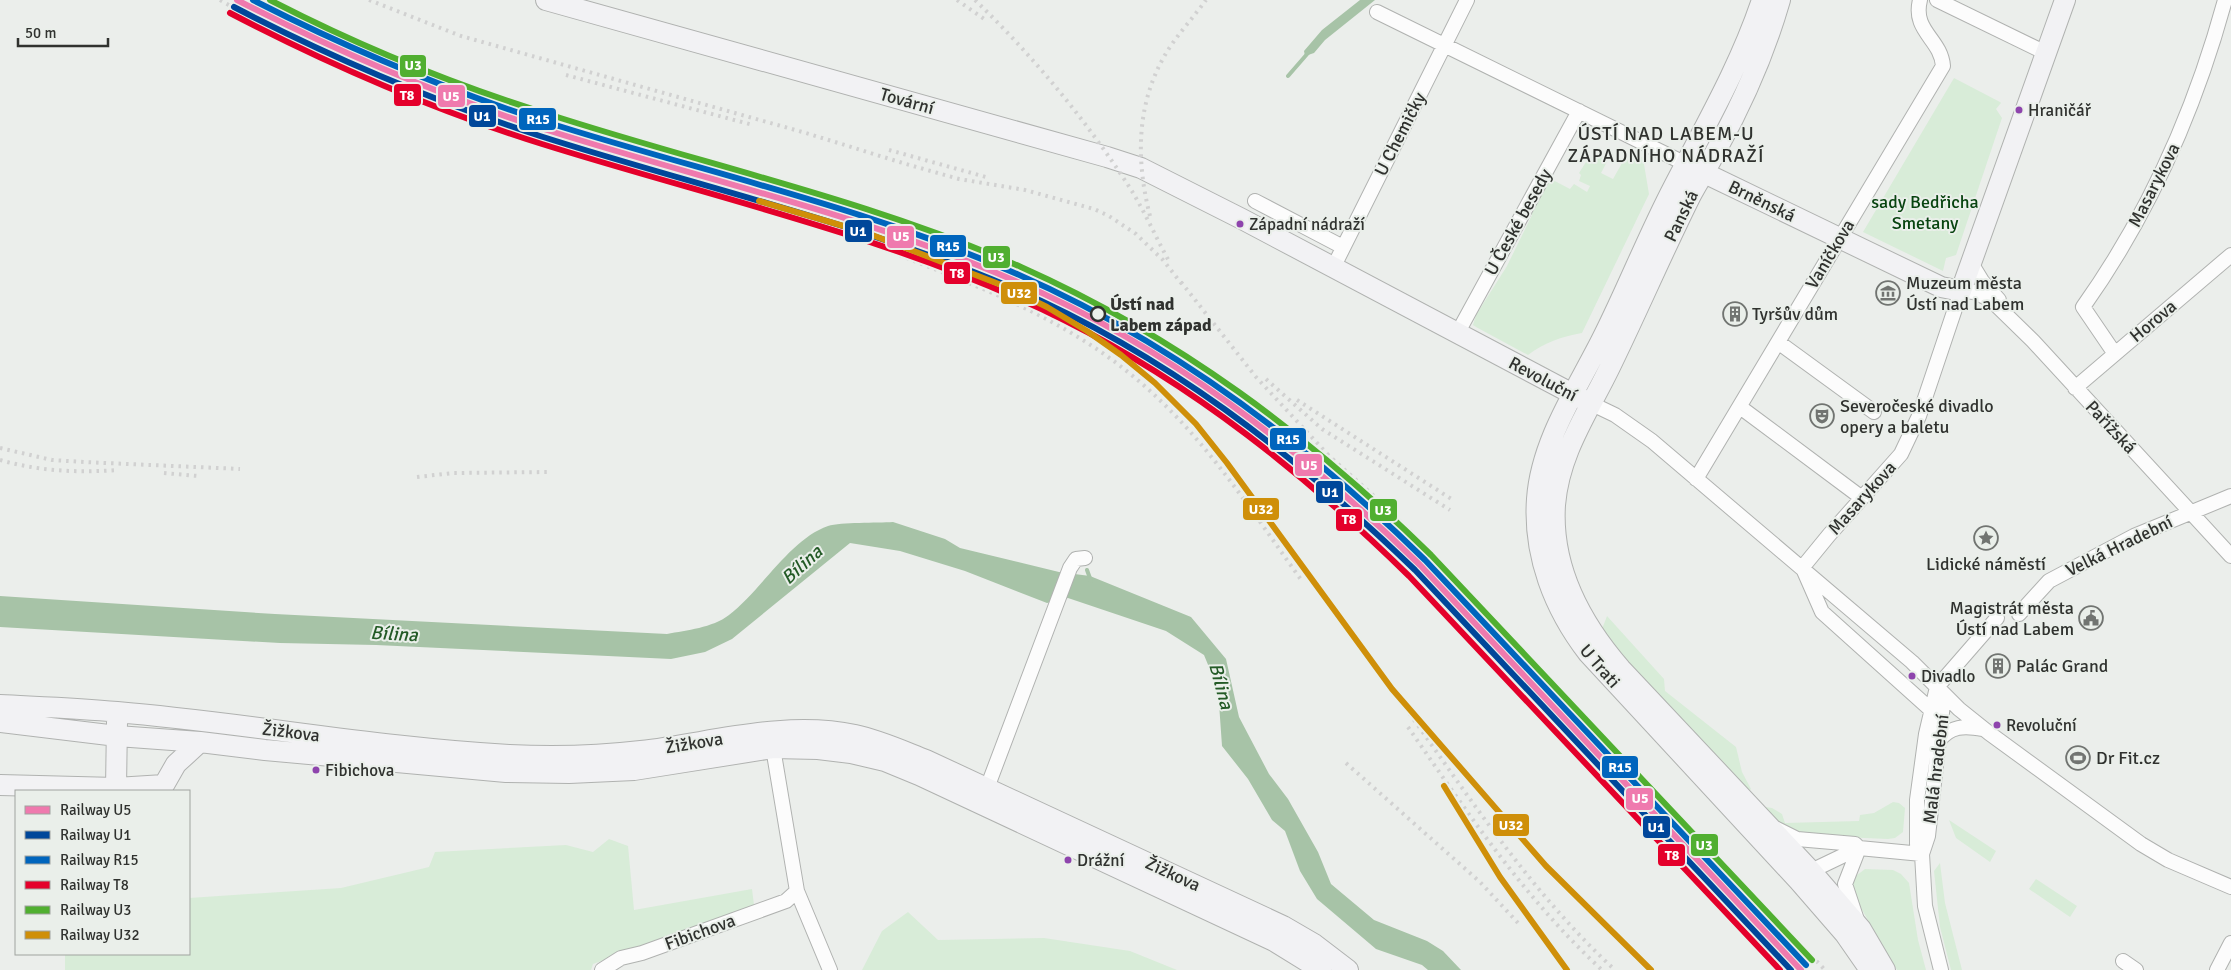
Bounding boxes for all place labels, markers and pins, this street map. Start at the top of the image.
place label: Hraničář [2028,100,2092,121]
marker: Hraničář [2014,105,2024,115]
place label: Západní nádraží [1249,214,1365,235]
marker: Západní nádraží [1235,219,1245,229]
place label: Muzeum města Ústí nad Labem [1906,272,2024,315]
museum icon: Muzeum města Ústí nad Labem [1875,280,1901,306]
place label: Ústí nad Labem západ [1110,293,1212,336]
building icon: Tyršův dům [1722,301,1748,327]
place label: Tyršův dům [1752,303,1838,325]
marker: Ústí nad Labem západ [1090,306,1106,322]
place label: Severočeské divadlo opery a baletu [1840,395,1994,438]
theatre icon: Severočeské divadlo opery a baletu [1809,403,1835,429]
place icon: Lidické náměstí [1973,525,1999,551]
place label: Lidické náměstí [1926,553,2046,575]
place label: Magistrát města Ústí nad Labem [1950,597,2074,640]
public building icon: Magistrát města Ústí nad Labem [2078,605,2104,631]
building icon: Palác Grand [1985,653,2011,679]
place label: Palác Grand [2016,655,2108,677]
place label: Divadlo [1921,666,1976,687]
marker: Divadlo [1907,671,1917,681]
place label: Revoluční [2006,715,2077,736]
marker: Revoluční [1992,720,2002,730]
sports icon: Dr Fit.cz [2065,745,2091,771]
place label: Dr Fit.cz [2096,747,2160,769]
place label: Fibichova [325,760,394,781]
marker: Fibichova [311,765,321,775]
place label: Drážní [1077,850,1125,871]
marker: Drážní [1063,855,1073,865]

